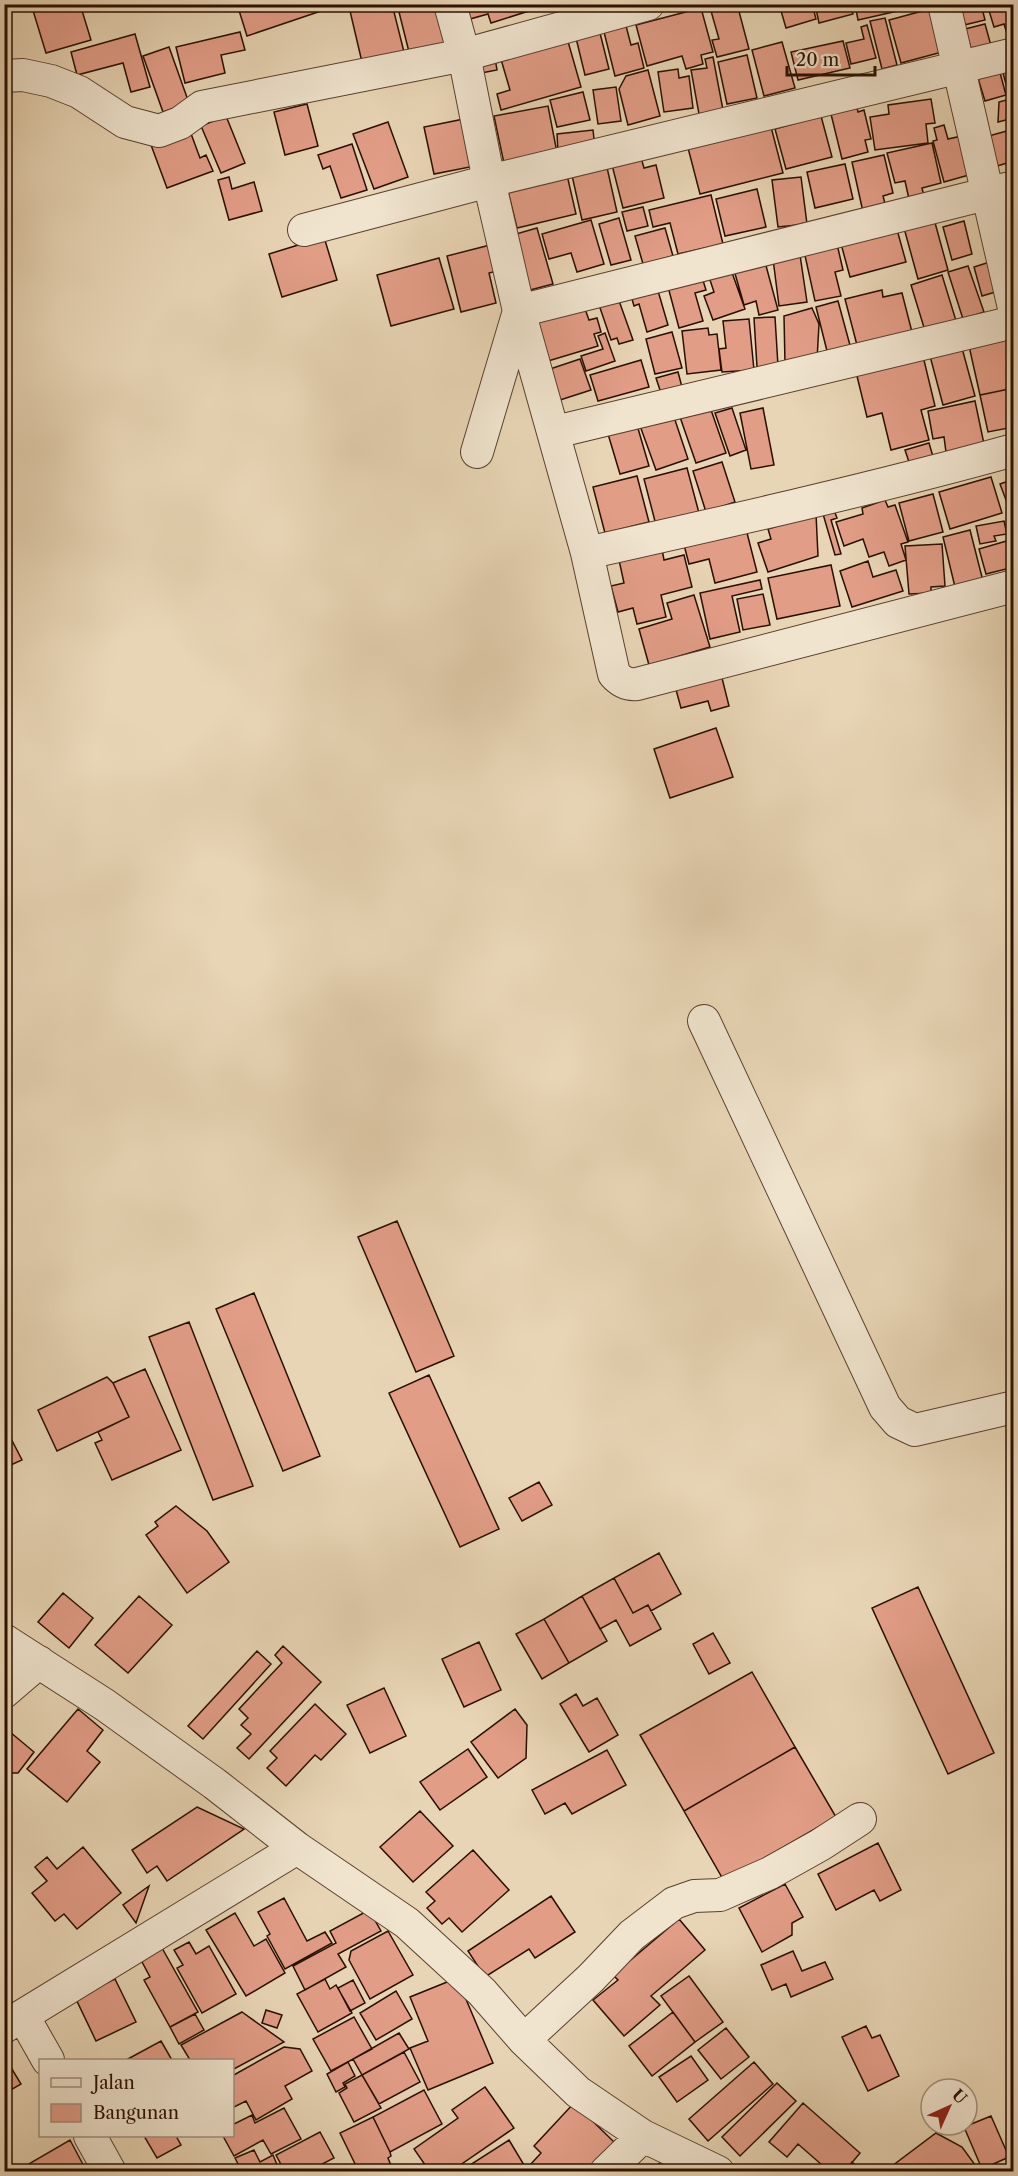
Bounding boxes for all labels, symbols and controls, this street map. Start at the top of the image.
scale bar [787,39,876,77]
text: 20 m [796,49,840,71]
legend [39,2059,234,2137]
text: Jalan [90,2072,135,2094]
north arrow [919,2077,979,2137]
text: U [948,2085,971,2108]
text: Bangunan [93,2102,179,2124]

